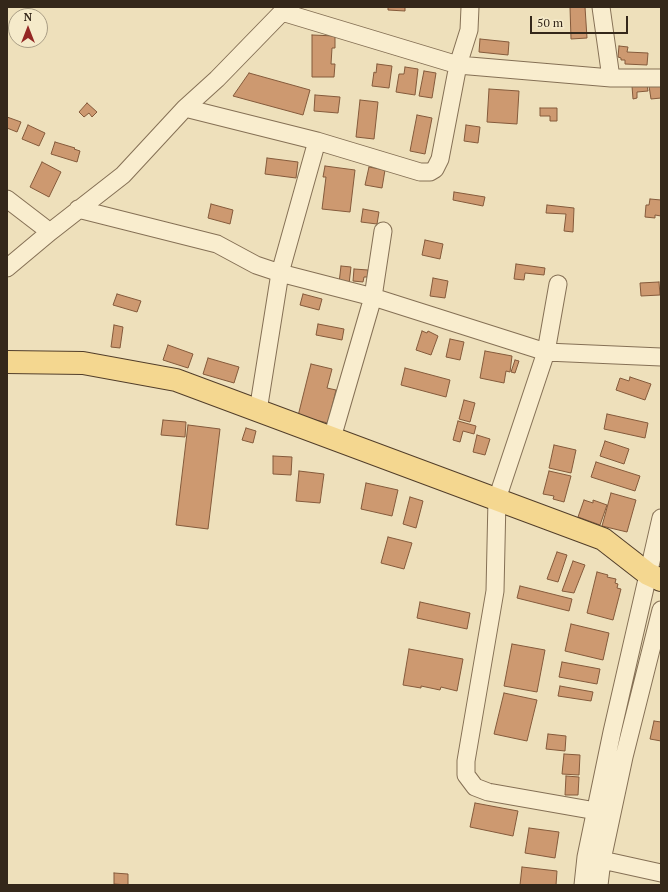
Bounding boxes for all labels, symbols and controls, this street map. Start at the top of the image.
north arrow [8,8,48,48]
scale bar [532,8,630,34]
text: N [24,10,32,24]
text: 50 m [537,15,563,30]

